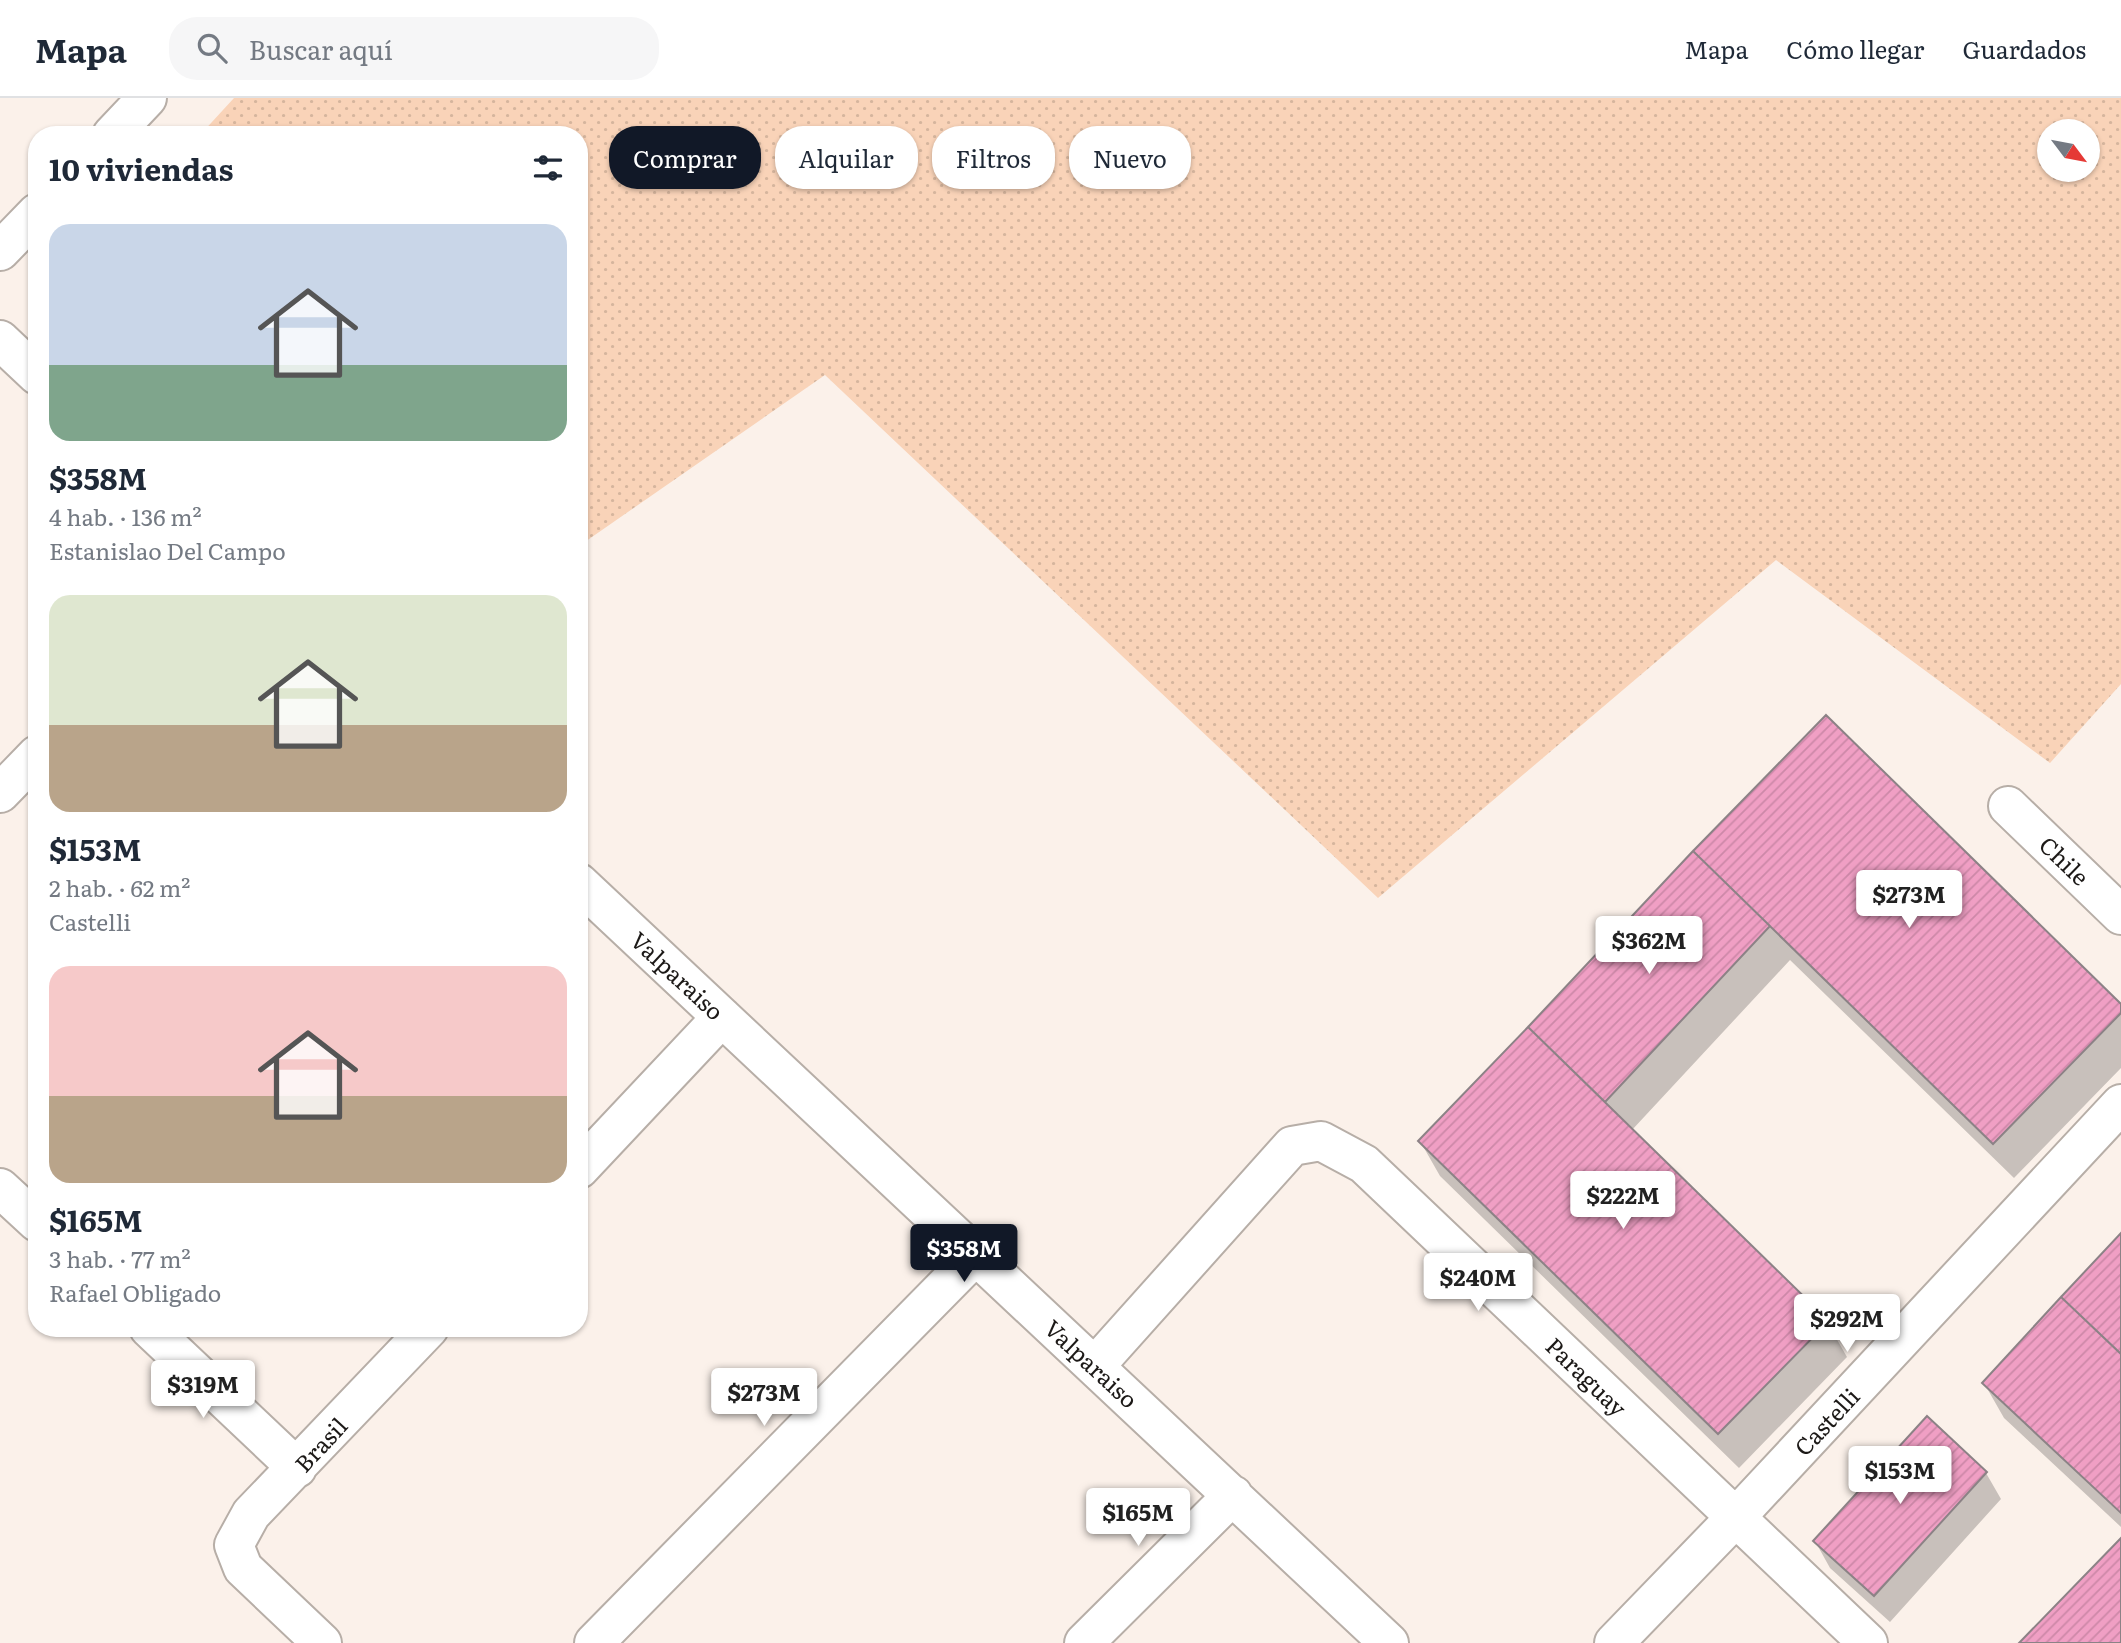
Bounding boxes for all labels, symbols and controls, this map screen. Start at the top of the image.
search box [169,17,659,80]
text: Mapa [35,24,127,73]
icon: search [193,29,231,67]
text: Buscar aquí [249,29,393,68]
text: Mapa [1684,31,1748,66]
text: Cómo llegar [1786,31,1924,66]
text: Guardados [1962,31,2086,66]
north arrow [2037,119,2100,182]
map controls [2037,119,2100,182]
chip: Comprar [609,126,761,189]
chip: Alquilar [775,126,918,189]
chip: Filtros [932,126,1055,189]
chip: Nuevo [1069,126,1191,189]
text: 10 viviendas [49,146,233,190]
icon: filters [529,149,567,187]
icon: home [245,270,371,396]
text: $358M [49,455,147,499]
text: 4 hab. · 136 m² [49,499,202,533]
text: Estanislao Del Campo [49,533,286,567]
icon: home [245,641,371,767]
text: $153M [49,826,142,870]
street label: Chile [2032,828,2098,892]
text: 2 hab. · 62 m² [49,870,191,904]
pin: $273M [1860,870,1958,930]
text: $273M [1872,876,1946,910]
text: Castelli [49,904,131,938]
pin: $362M [1600,916,1698,976]
text: $362M [1611,922,1687,956]
street label: Valparaiso [624,923,732,1027]
icon: home [245,1012,371,1138]
pin: $222M [1574,1172,1672,1231]
text: $222M [1586,1177,1660,1211]
text: $165M [49,1197,143,1241]
pin: $358M [915,1224,1013,1284]
text: $358M [926,1230,1002,1264]
text: 3 hab. · 77 m² [49,1241,191,1275]
pin: $240M [1429,1254,1527,1313]
text: $240M [1440,1259,1516,1293]
text: Rafael Obligado [49,1275,221,1309]
pin: $292M [1798,1294,1896,1354]
text: $292M [1810,1300,1884,1334]
street label: Valparaiso [1038,1311,1146,1415]
street label: Paraguay [1539,1329,1636,1424]
pin: $319M [154,1360,252,1420]
text: $319M [167,1366,239,1400]
pin: $273M [715,1368,813,1428]
text: $273M [727,1374,801,1408]
street label: Castelli [1786,1379,1867,1463]
street label: Brasil [286,1409,354,1479]
pin: $153M [1851,1446,1949,1506]
text: $153M [1864,1452,1936,1486]
pin: $165M [1089,1488,1187,1548]
text: $165M [1102,1494,1174,1528]

